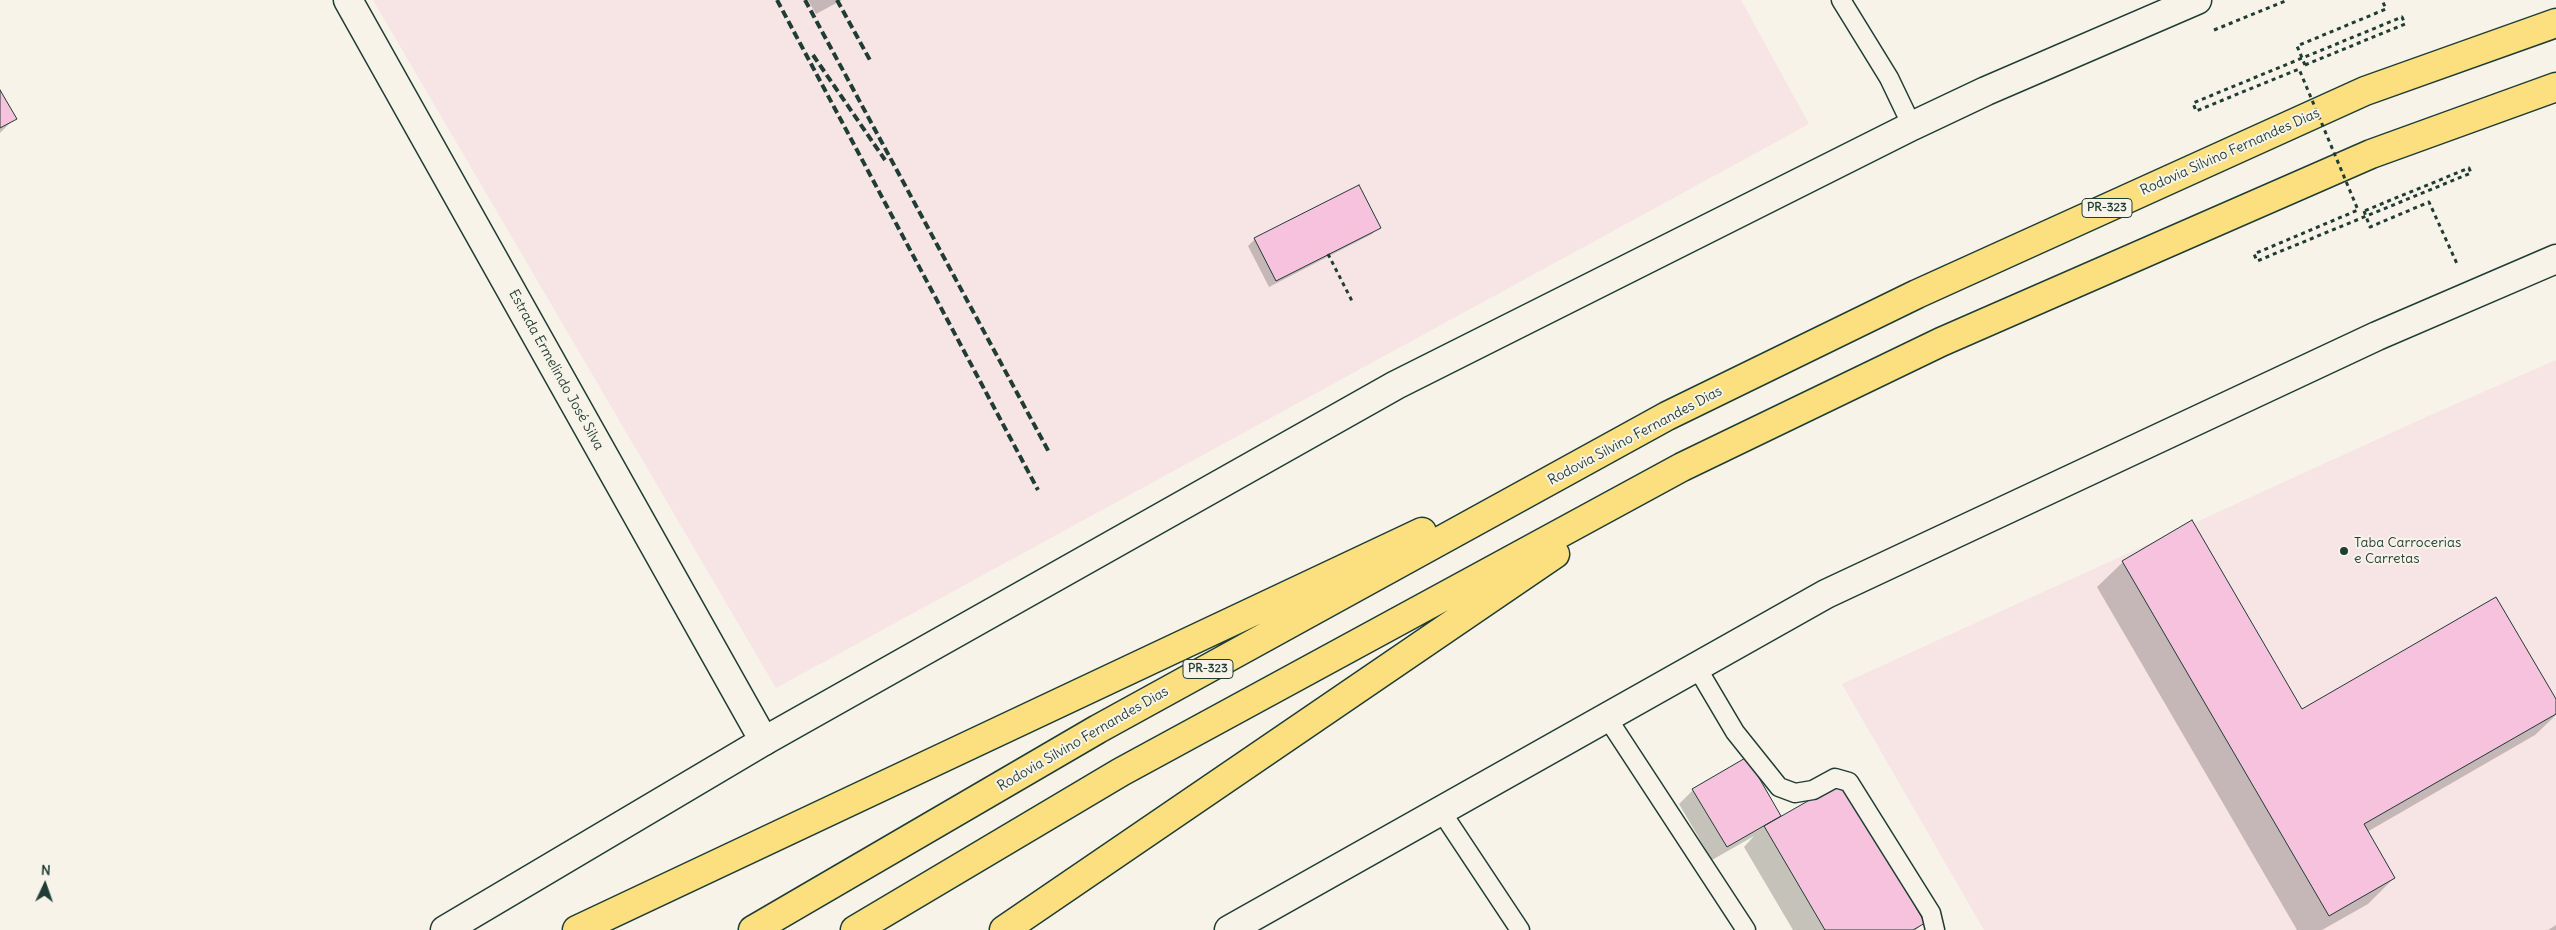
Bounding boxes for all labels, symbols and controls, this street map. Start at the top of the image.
street label: Rodovia Silvino Fernandes Dias [2138,105,2322,199]
road number: PR-323 [2082,198,2132,218]
street label: Estrada Ermelindo José Silva [505,287,607,453]
street label: Rodovia Silvino Fernandes Dias [1545,383,1725,489]
place label: Taba Carrocerias e Carretas [2354,535,2461,568]
marker: Taba Carrocerias e Carretas [2338,545,2350,557]
road number: PR-323 [1183,660,1233,679]
street label: Rodovia Silvino Fernandes Dias [994,683,1172,795]
north arrow [20,860,70,910]
text: N [40,861,51,879]

